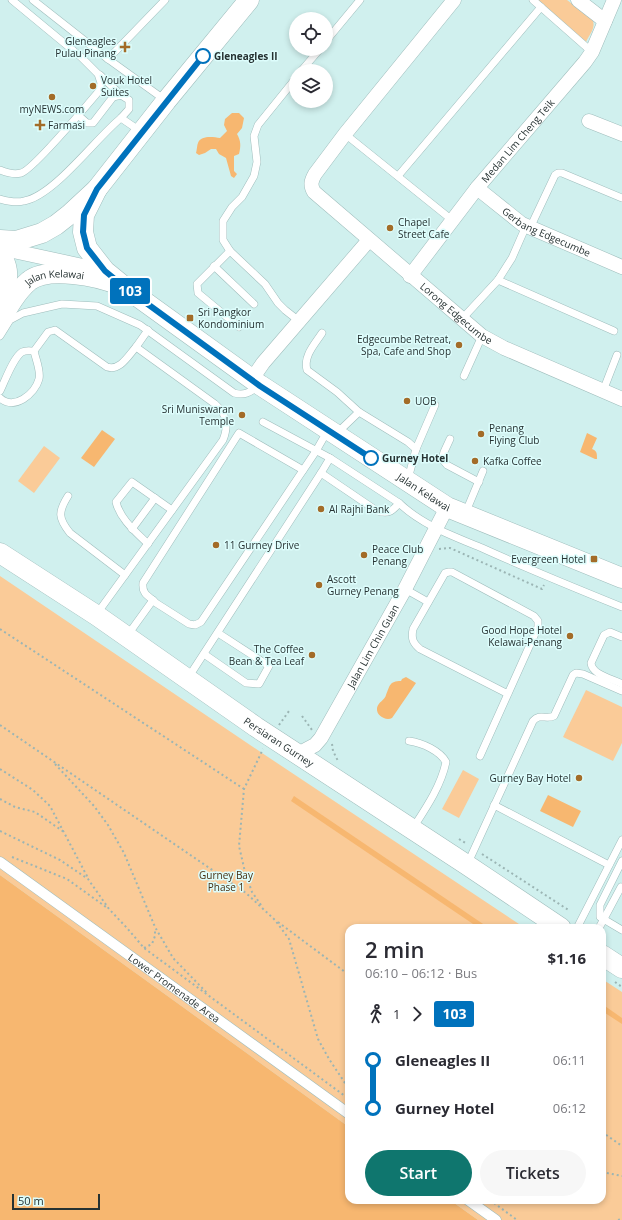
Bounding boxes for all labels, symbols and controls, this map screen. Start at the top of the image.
map controls [289,12,333,108]
button: locate [289,12,333,56]
place label: Gleneagles Pulau Pinang [55,34,117,60]
marker: Gleneagles Pulau Pinang [119,41,131,53]
marker: Gleneagles II [195,48,211,64]
place label: Gleneagles II [214,49,278,63]
button: layers [289,64,333,108]
place label: Vouk Hotel Suites [101,73,152,99]
marker: Vouk Hotel Suites [88,81,98,91]
marker: myNEWS.com [47,92,57,102]
street label: Medan Lim Cheng Teik [478,95,558,185]
place label: myNEWS.com [20,102,84,116]
place label: Farmasi [48,118,85,132]
marker: Farmasi [35,120,45,130]
street label: Gerbang Edgecumbe [499,204,593,260]
place label: Chapel Street Cafe [398,215,450,241]
marker: Chapel Street Cafe [385,223,395,233]
street label: Jalan Kelawai [21,266,85,289]
line badge: 103 [107,278,153,304]
street label: Lorong Edgecumbe [417,279,495,348]
text: 103 [118,281,142,300]
place label: Sri Pangkor Kondominium [198,305,264,331]
marker: Sri Pangkor Kondominium [185,313,195,323]
place label: Edgecumbe Retreat, Spa, Cafe and Shop [357,332,451,358]
marker: Edgecumbe Retreat, Spa, Cafe and Shop [454,340,464,350]
place label: UOB [415,394,437,408]
marker: UOB [402,396,412,406]
place label: Sri Muniswaran Temple [162,402,234,428]
marker: Sri Muniswaran Temple [237,410,247,420]
place label: Penang Flying Club [489,421,539,447]
marker: Penang Flying Club [476,429,486,439]
marker: Gurney Hotel [363,450,379,466]
place label: Gurney Hotel [382,451,448,465]
place label: Kafka Coffee [483,454,542,468]
marker: Kafka Coffee [470,456,480,466]
street label: Jalan Kelawai [394,469,452,515]
place label: Al Rajhi Bank [329,502,390,516]
marker: Al Rajhi Bank [316,504,326,514]
place label: 11 Gurney Drive [224,538,300,552]
marker: 11 Gurney Drive [211,540,221,550]
place label: Peace Club Penang [372,542,423,568]
marker: Peace Club Penang [359,550,369,560]
place label: Evergreen Hotel [511,552,586,566]
marker: Evergreen Hotel [589,554,599,564]
place label: Ascott Gurney Penang [327,572,399,598]
marker: Ascott Gurney Penang [314,580,324,590]
street label: Jalan Lim Chin Guan [343,602,402,691]
place label: Good Hope Hotel Kelawai-Penang [481,623,563,649]
marker: Good Hope Hotel Kelawai-Penang [565,631,575,641]
place label: The Coffee Bean & Tea Leaf [229,642,305,668]
marker: The Coffee Bean & Tea Leaf [307,650,317,660]
street label: Persiaran Gurney [241,714,318,771]
place label: Gurney Bay Hotel [489,771,571,785]
marker: Gurney Bay Hotel [574,773,584,783]
park label: Gurney Bay Phase 1 [199,868,254,894]
text: 2 min [365,934,424,964]
text: $1.16 [547,948,586,968]
street label: Lower Promenade Area [126,950,223,1026]
text: 06:10 – 06:12 · Bus [365,964,477,982]
icon: walk [365,1003,387,1025]
icon: forward [406,1003,428,1025]
text: 103 [442,1004,466,1023]
text: 1 [393,1005,400,1023]
text: Gleneagles II [395,1050,490,1070]
text: 06:11 [553,1051,586,1069]
text: Gurney Hotel [395,1098,494,1118]
text: 06:12 [553,1099,586,1117]
button: Start [365,1150,472,1196]
button: Tickets [480,1150,586,1196]
scale bar [12,1192,100,1211]
text: 50 m [18,1193,44,1208]

